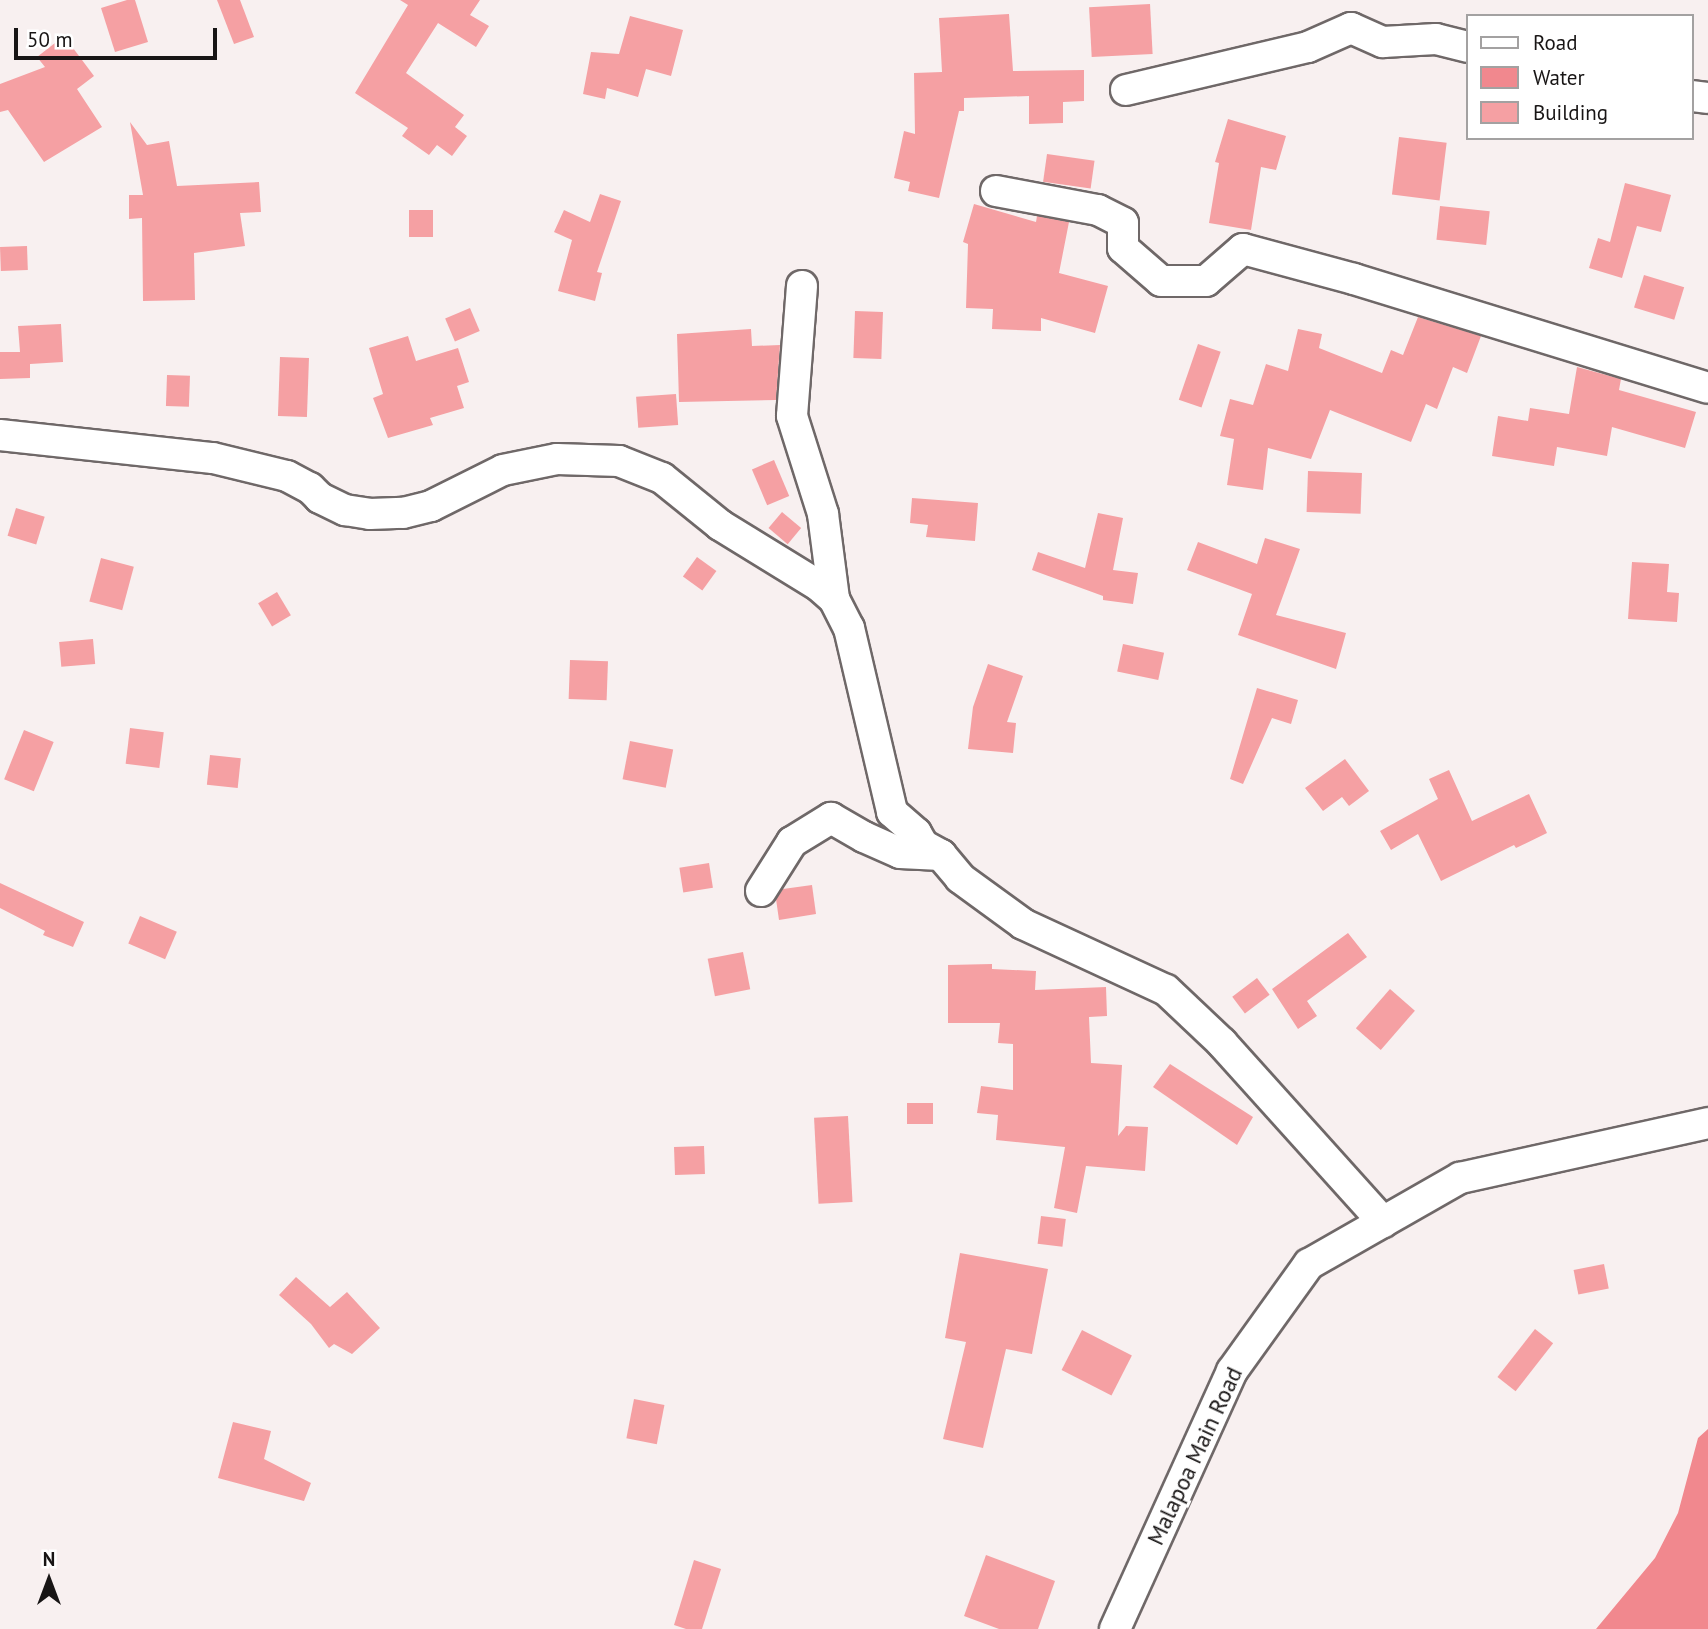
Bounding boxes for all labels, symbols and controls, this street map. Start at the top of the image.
scale bar [18,14,220,58]
legend [1466,14,1694,140]
text: 50 m [27,26,73,53]
text: Road [1533,29,1577,56]
text: Water [1533,64,1585,91]
text: Building [1533,99,1608,126]
street label: Malapoa Main Road [1142,1363,1248,1549]
north arrow [14,1545,84,1615]
text: N [43,1547,55,1571]

